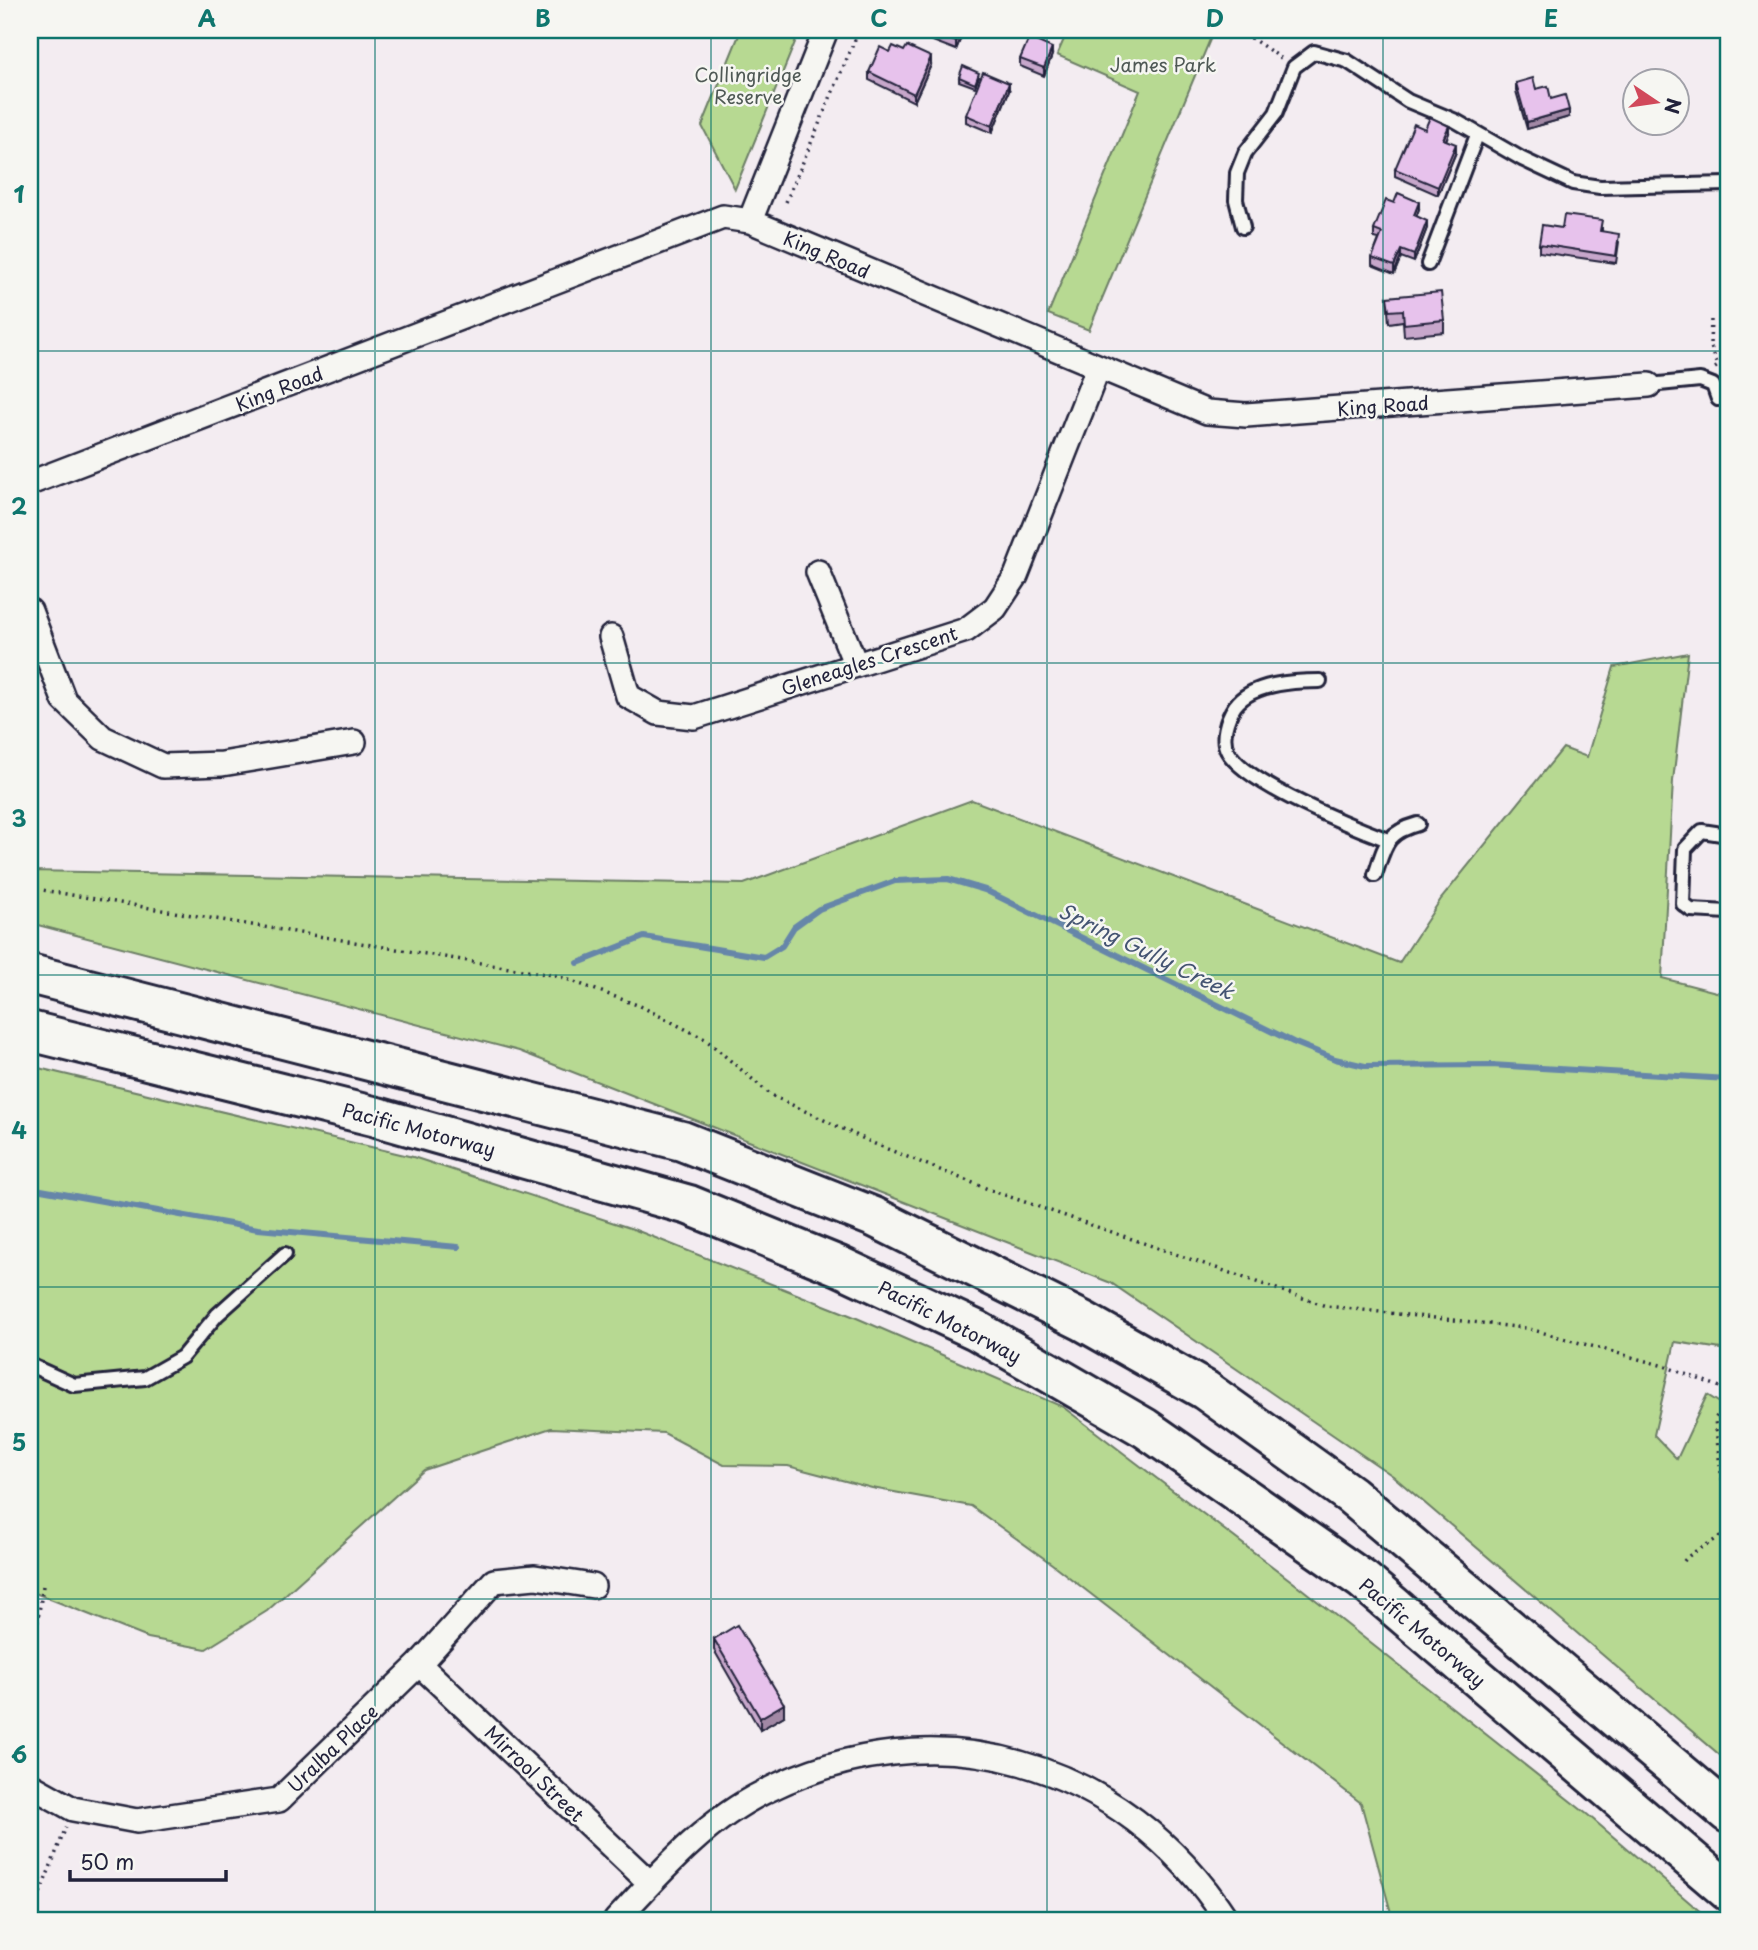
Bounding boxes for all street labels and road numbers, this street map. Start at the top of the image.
street label: King Road [779,223,875,285]
street label: King Road [231,359,327,417]
street label: King Road [1336,388,1430,422]
street label: Gleneagles Crescent [777,618,961,702]
street label: Pacific Motorway [339,1095,499,1163]
street label: Pacific Motorway [873,1273,1027,1369]
street label: Pacific Motorway [1354,1571,1492,1693]
street label: Uralba Place [280,1697,384,1799]
street label: Mirrool Street [479,1718,591,1828]

